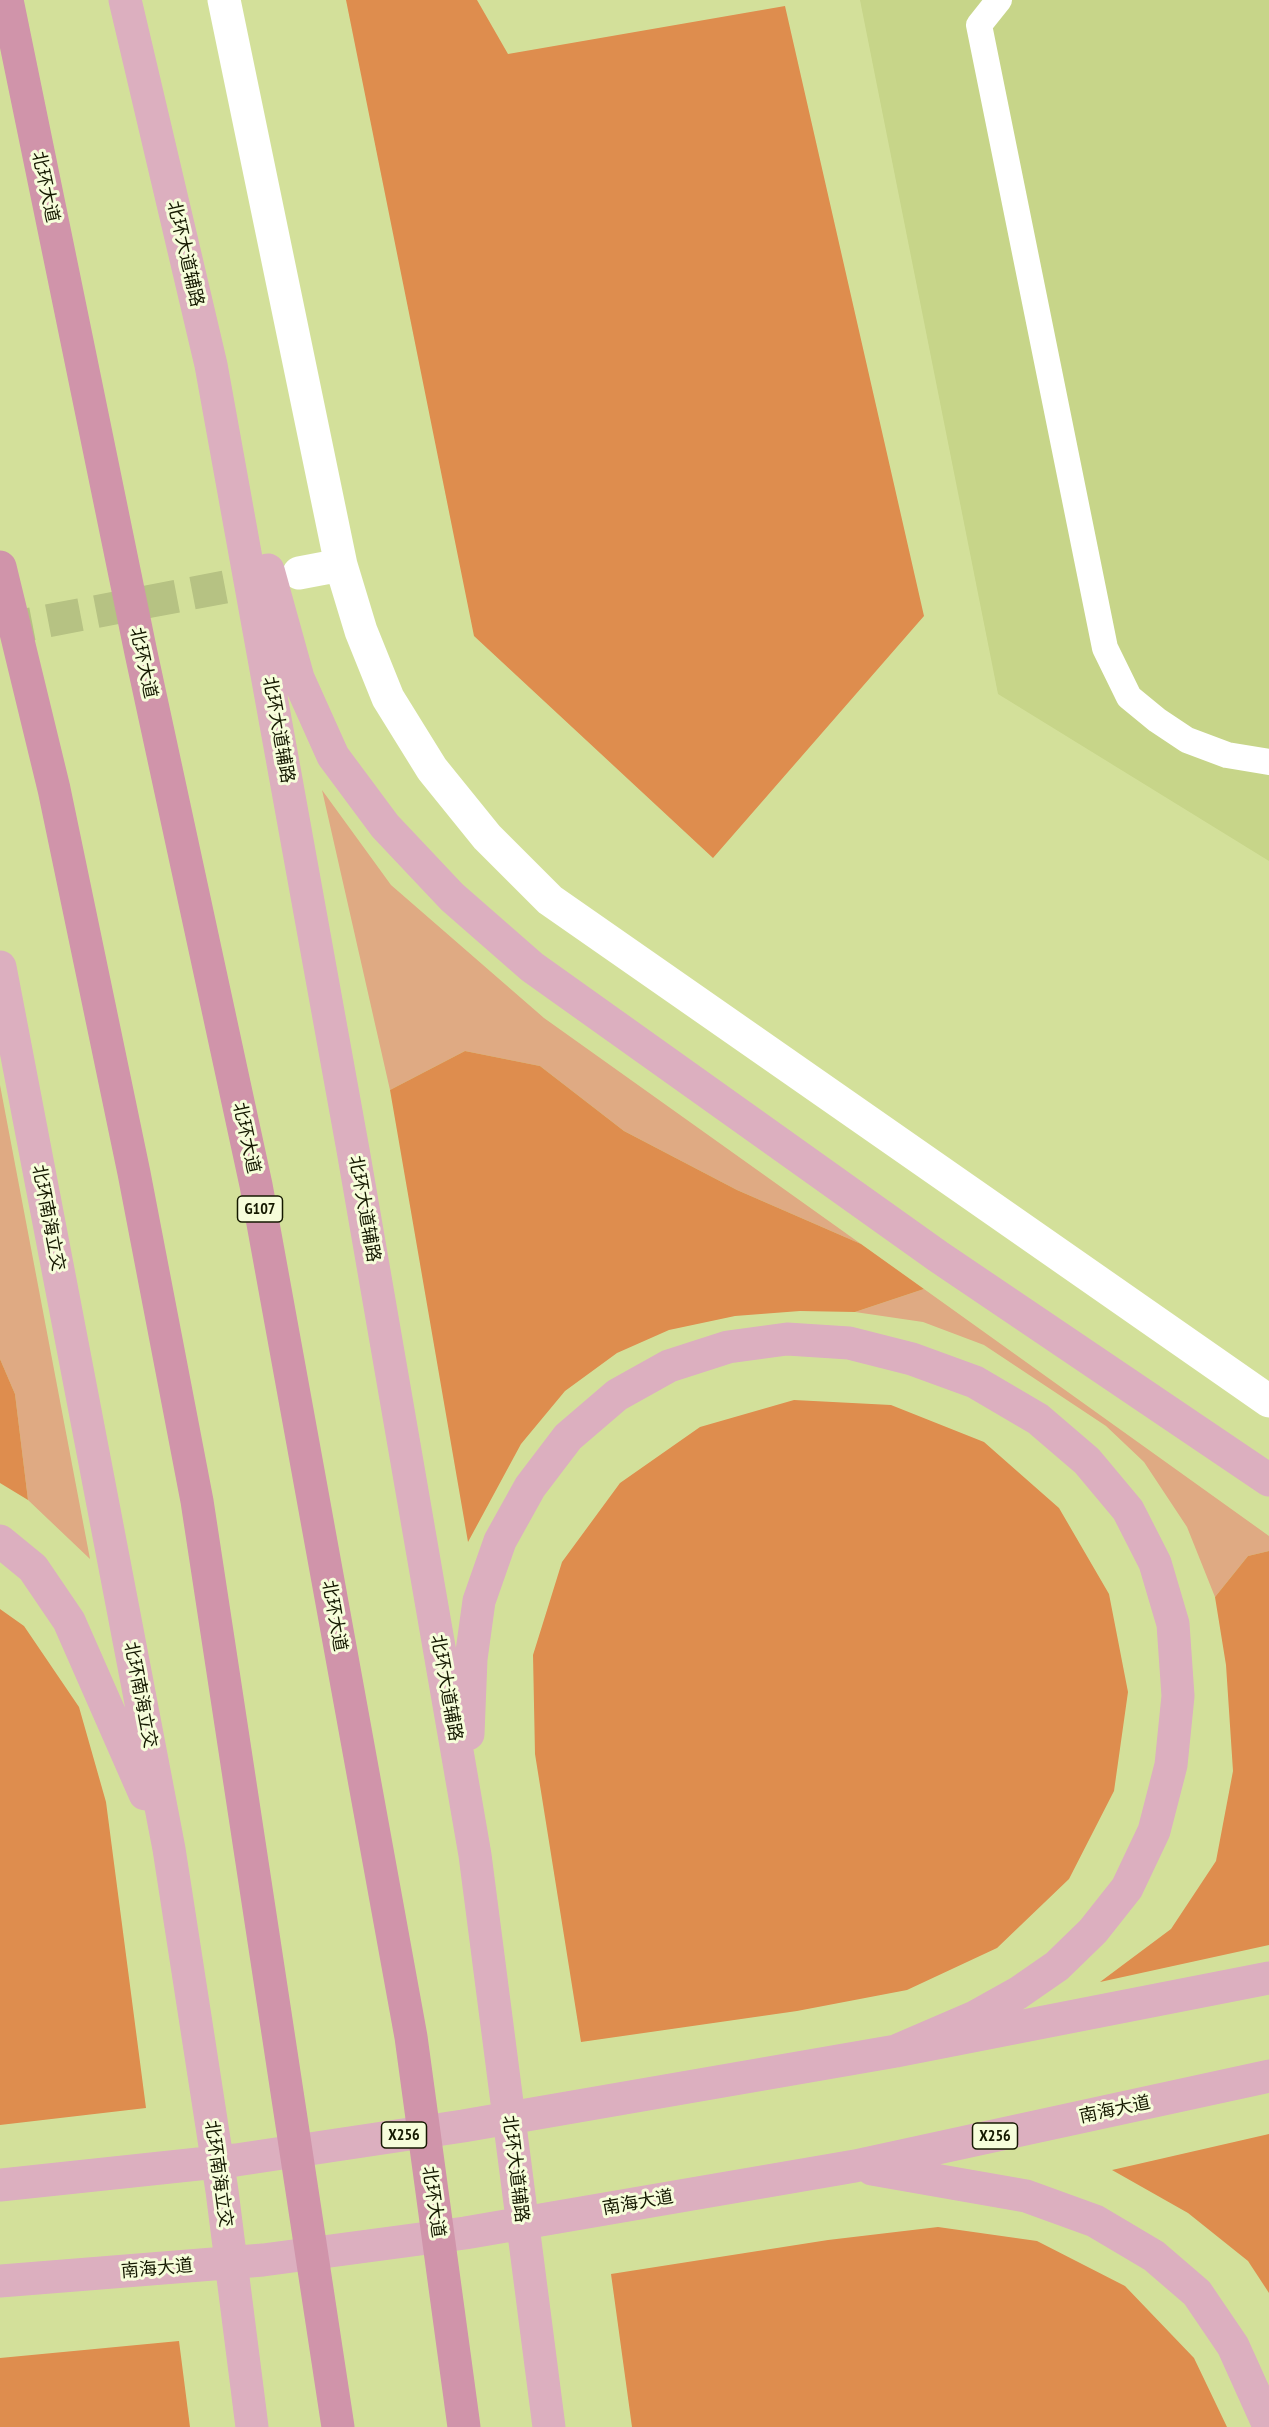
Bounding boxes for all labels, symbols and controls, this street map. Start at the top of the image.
street label: 北环大道 [27,150,63,224]
street label: 北环大道辅路 [162,199,208,309]
street label: 北环大道 [125,626,161,700]
street label: 北环大道辅路 [258,675,298,785]
street label: 北环大道 [228,1101,264,1175]
street label: 北环大道辅路 [344,1154,384,1264]
street label: 北环南海立交 [27,1163,69,1273]
road number: G107 [238,1196,282,1222]
street label: 北环大道 [317,1579,351,1653]
street label: 北环大道辅路 [426,1633,466,1743]
street label: 北环南海立交 [119,1640,161,1750]
street label: 南海大道 [1078,2092,1152,2128]
street label: 北环大道辅路 [498,2114,532,2224]
street label: 北环南海立交 [200,2119,236,2229]
road number: X256 [382,2122,426,2148]
road number: X256 [972,2123,1018,2149]
street label: 北环大道 [417,2165,449,2239]
street label: 南海大道 [601,2186,675,2220]
street label: 南海大道 [120,2255,194,2283]

